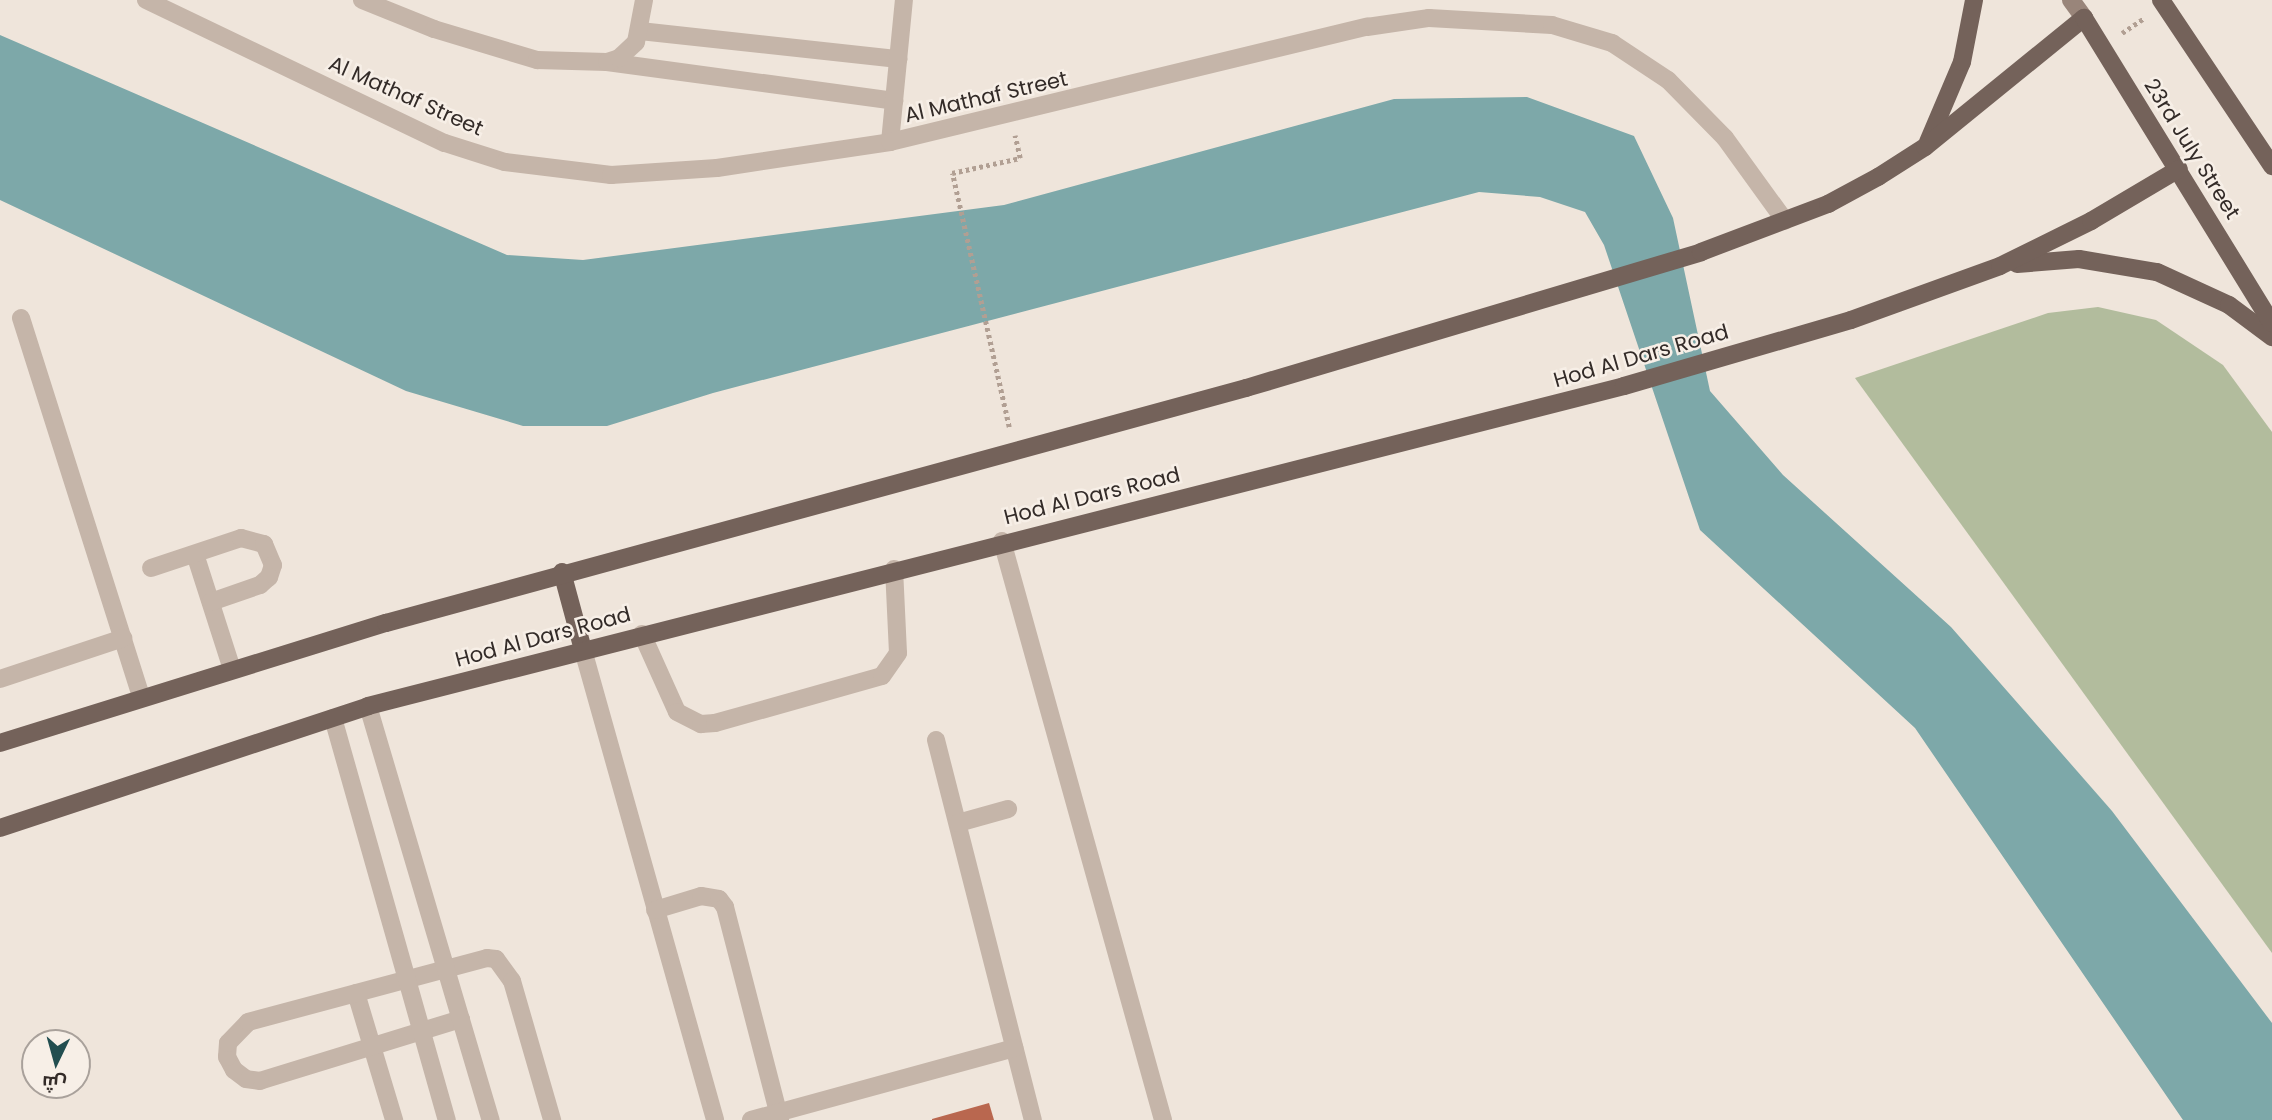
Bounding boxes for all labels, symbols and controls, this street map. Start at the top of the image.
street label: Al Mathaf Street [325,51,487,141]
street label: Al Mathaf Street [902,66,1070,128]
street label: 23rd July Street [2139,74,2245,224]
street label: Hod Al Dars Road [1551,319,1731,393]
street label: Hod Al Dars Road [1001,462,1183,530]
street label: Hod Al Dars Road [452,601,634,673]
north arrow [21,1029,91,1099]
text: ش [41,1069,68,1098]

